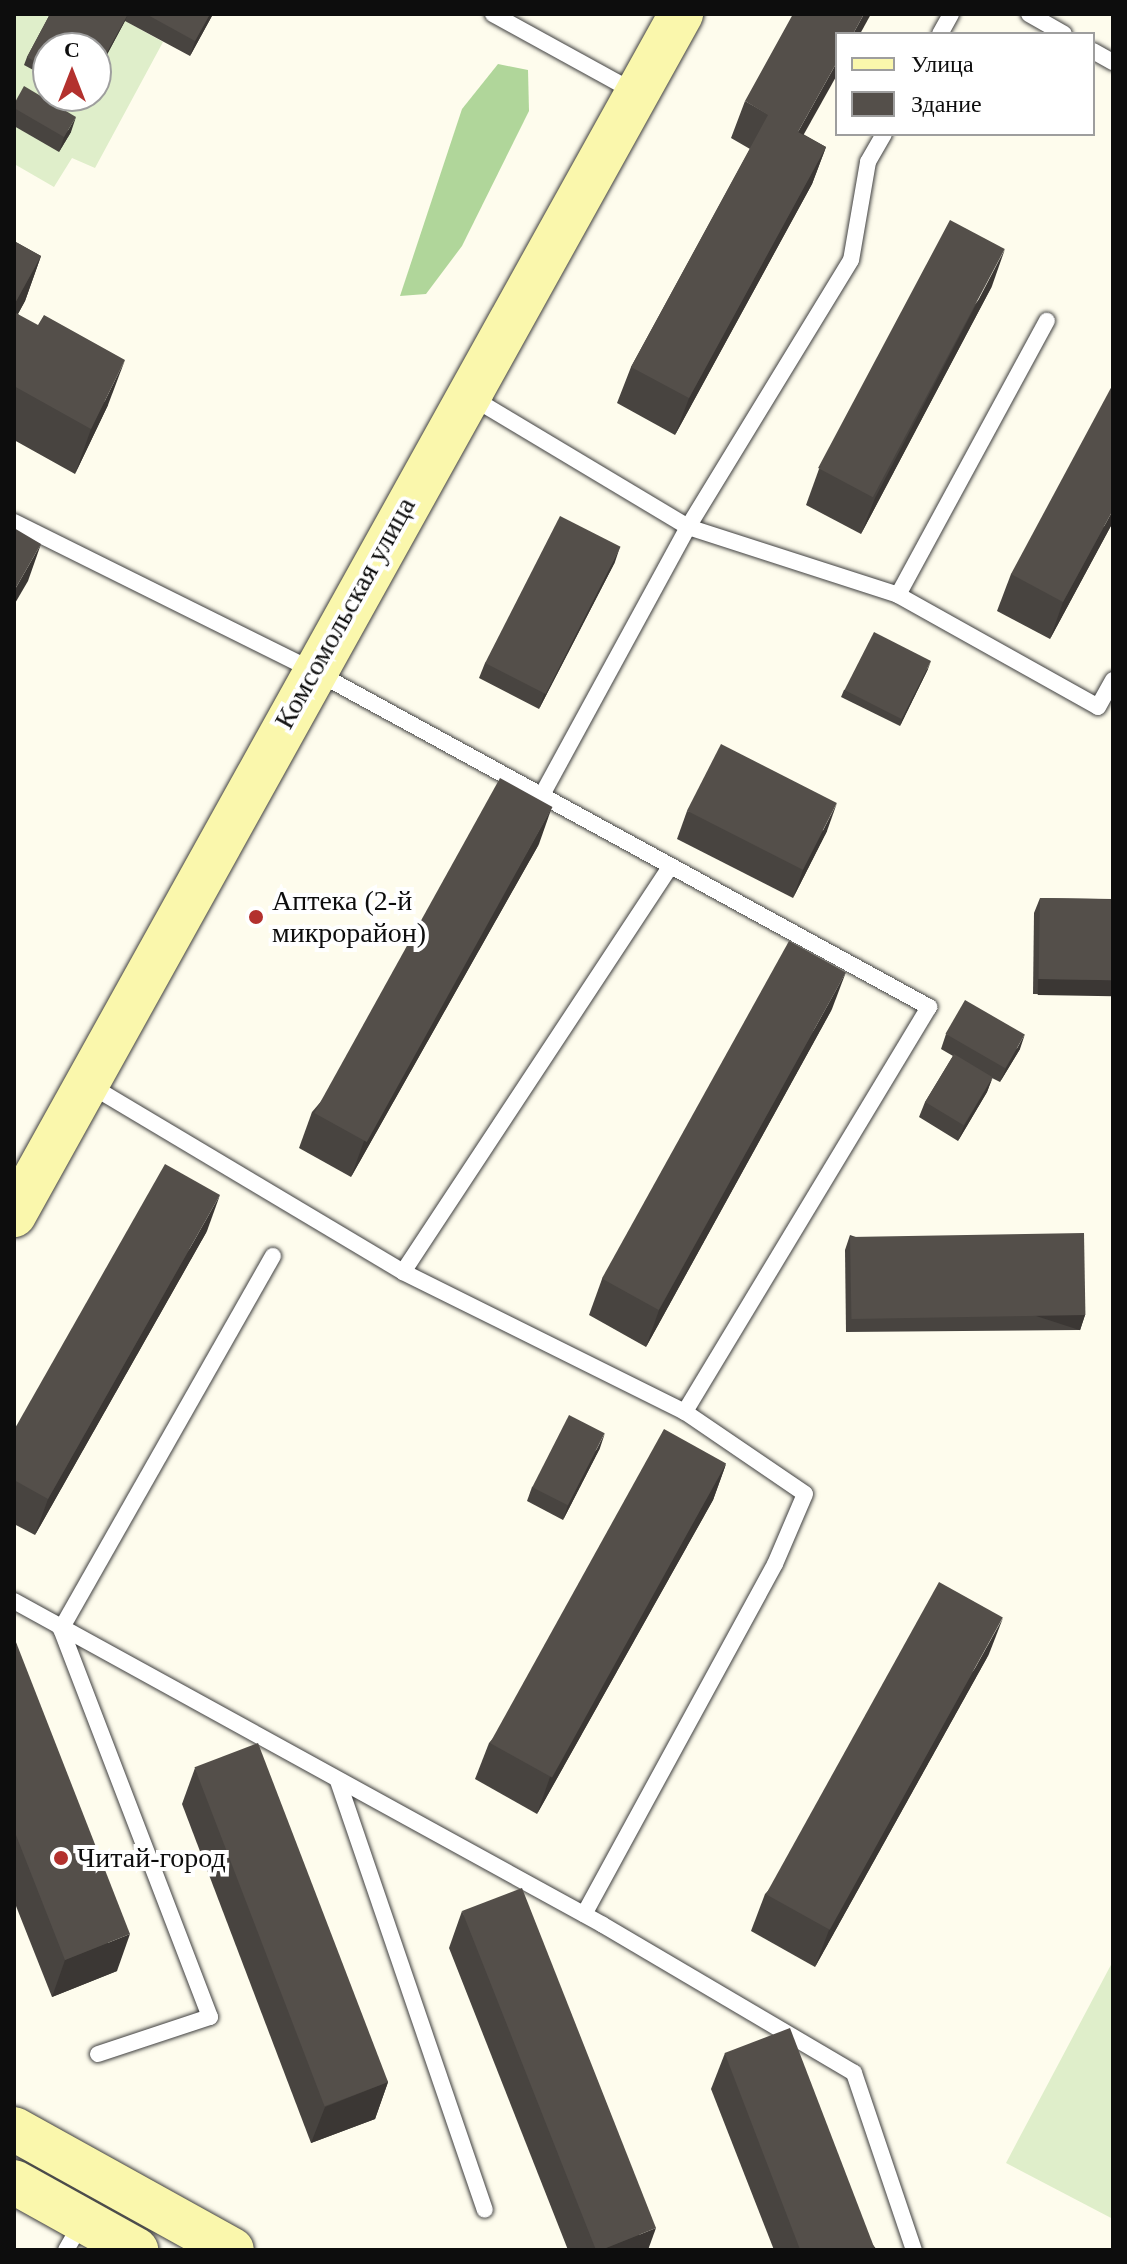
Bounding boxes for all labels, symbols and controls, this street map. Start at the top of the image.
north arrow [32,32,112,112]
legend [835,32,1095,136]
text: С [64,37,80,62]
text: Улица [911,51,974,77]
text: Здание [911,91,982,117]
street label: Комсомольская улица [267,491,423,735]
place label: Аптека (2-й микрорайон) [272,884,426,950]
marker: Аптека (2-й микрорайон) [247,908,265,926]
place label: Читай-город [77,1841,226,1875]
marker: Читай-город [52,1849,70,1867]

